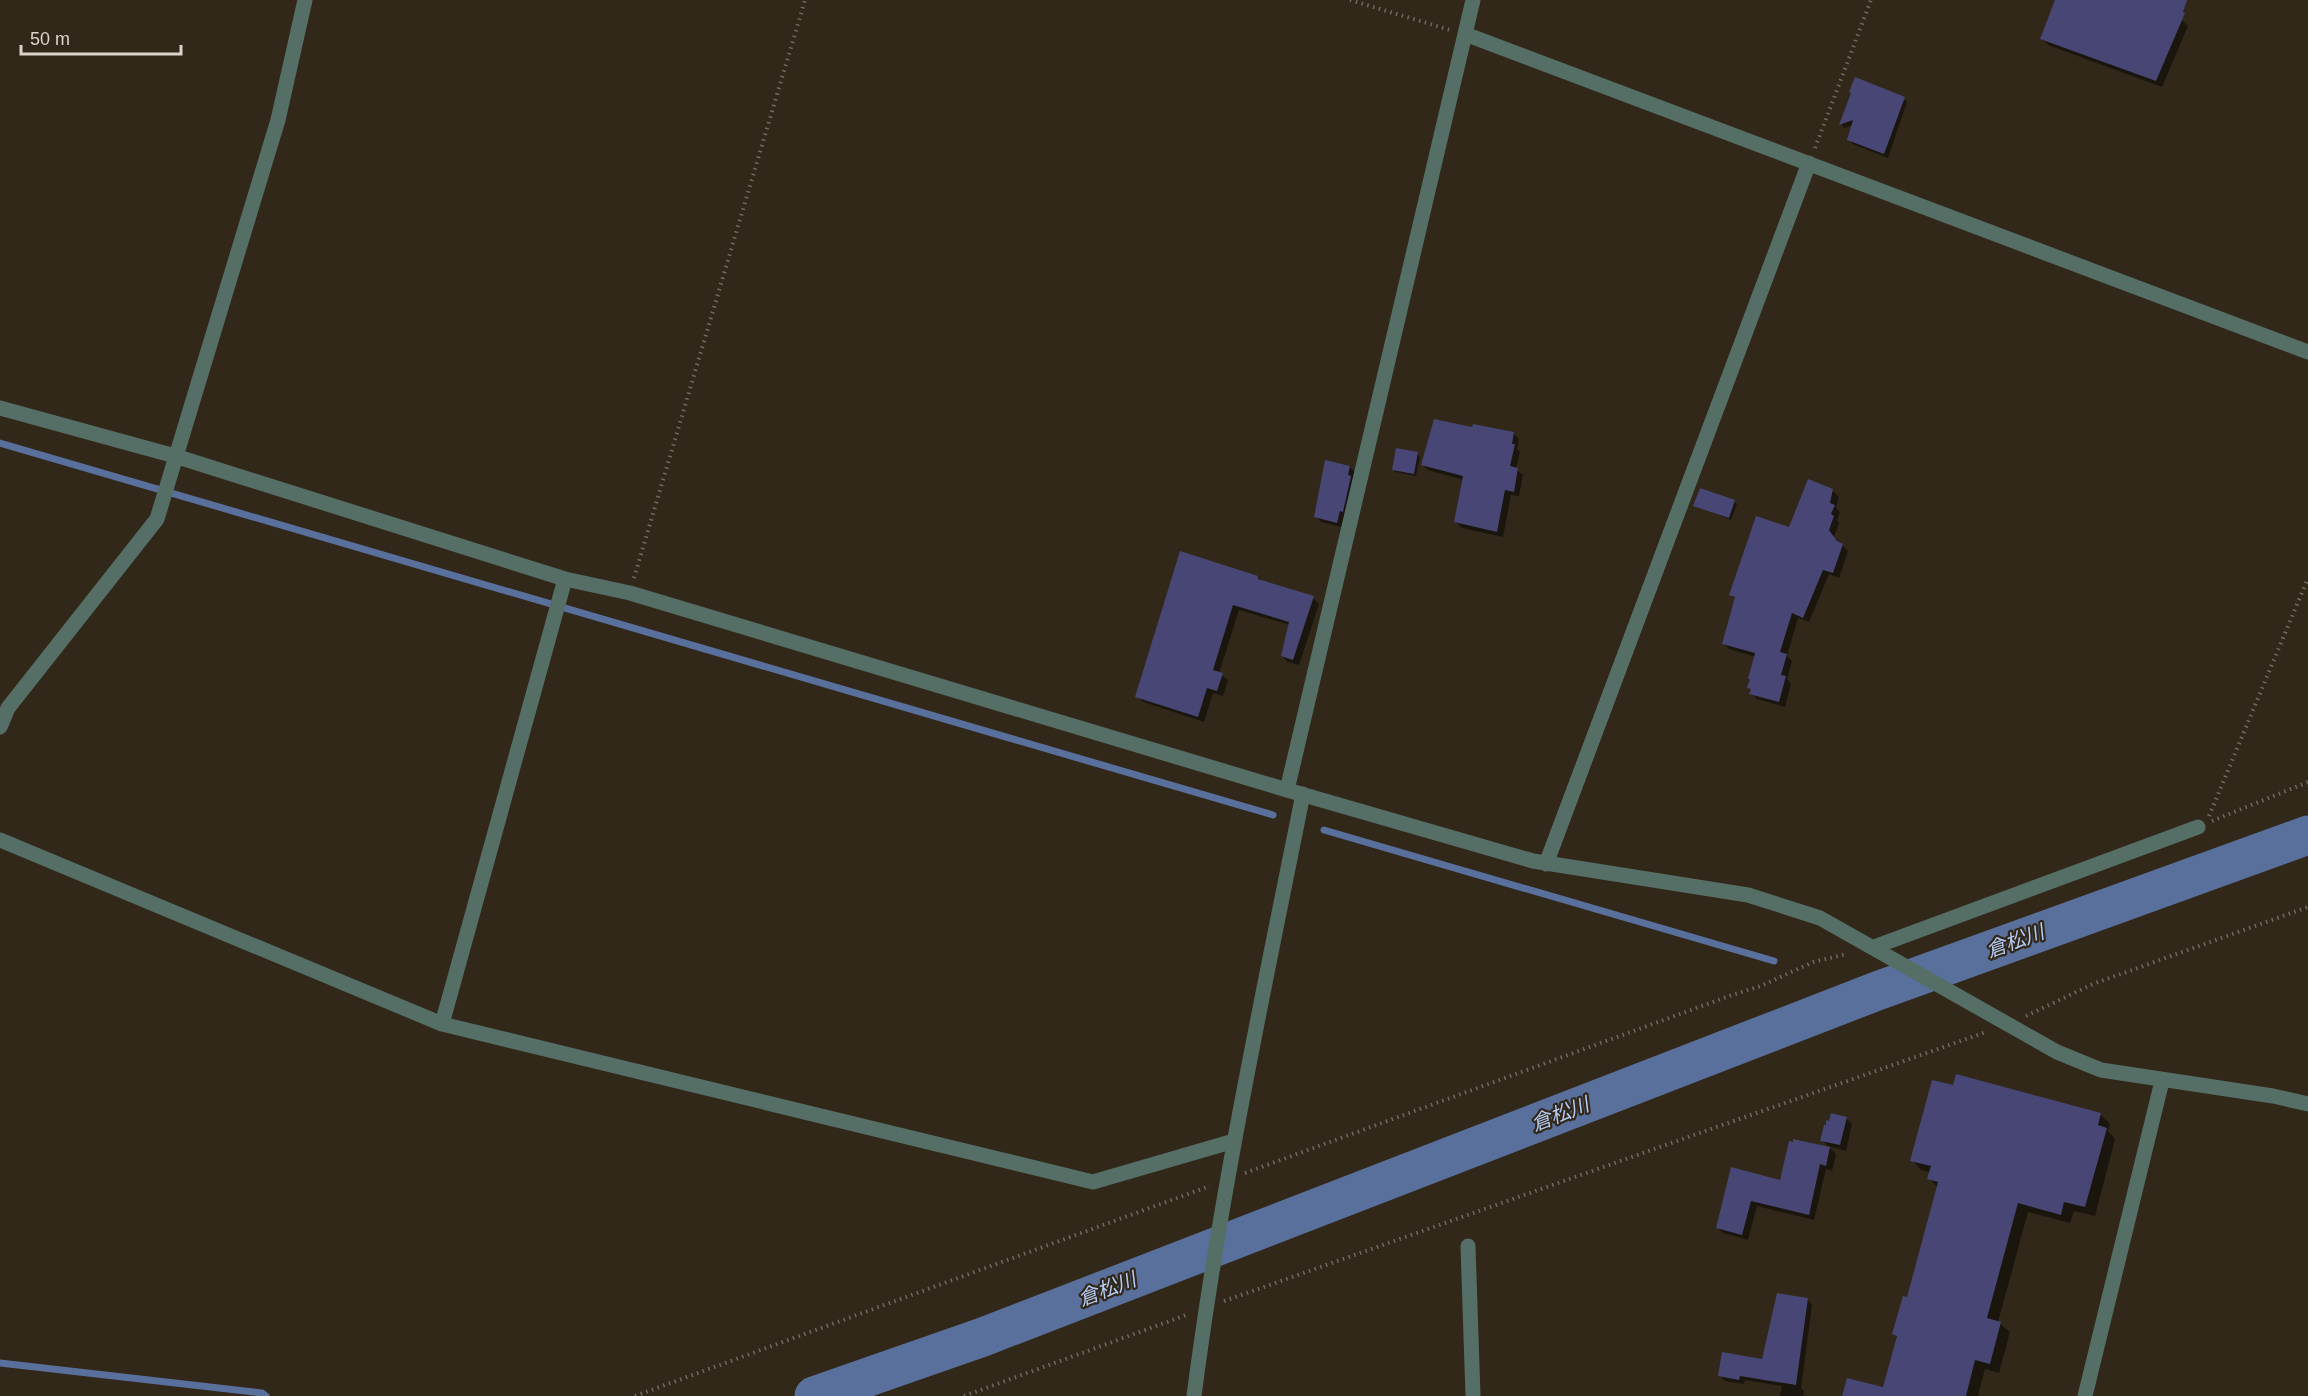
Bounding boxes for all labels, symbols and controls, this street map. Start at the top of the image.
scale bar [21,18,182,56]
text: 50 m [30,29,70,49]
water label: 倉松川 [1983,920,2049,962]
water label: 倉松川 [1528,1092,1594,1135]
water label: 倉松川 [1075,1267,1141,1310]

